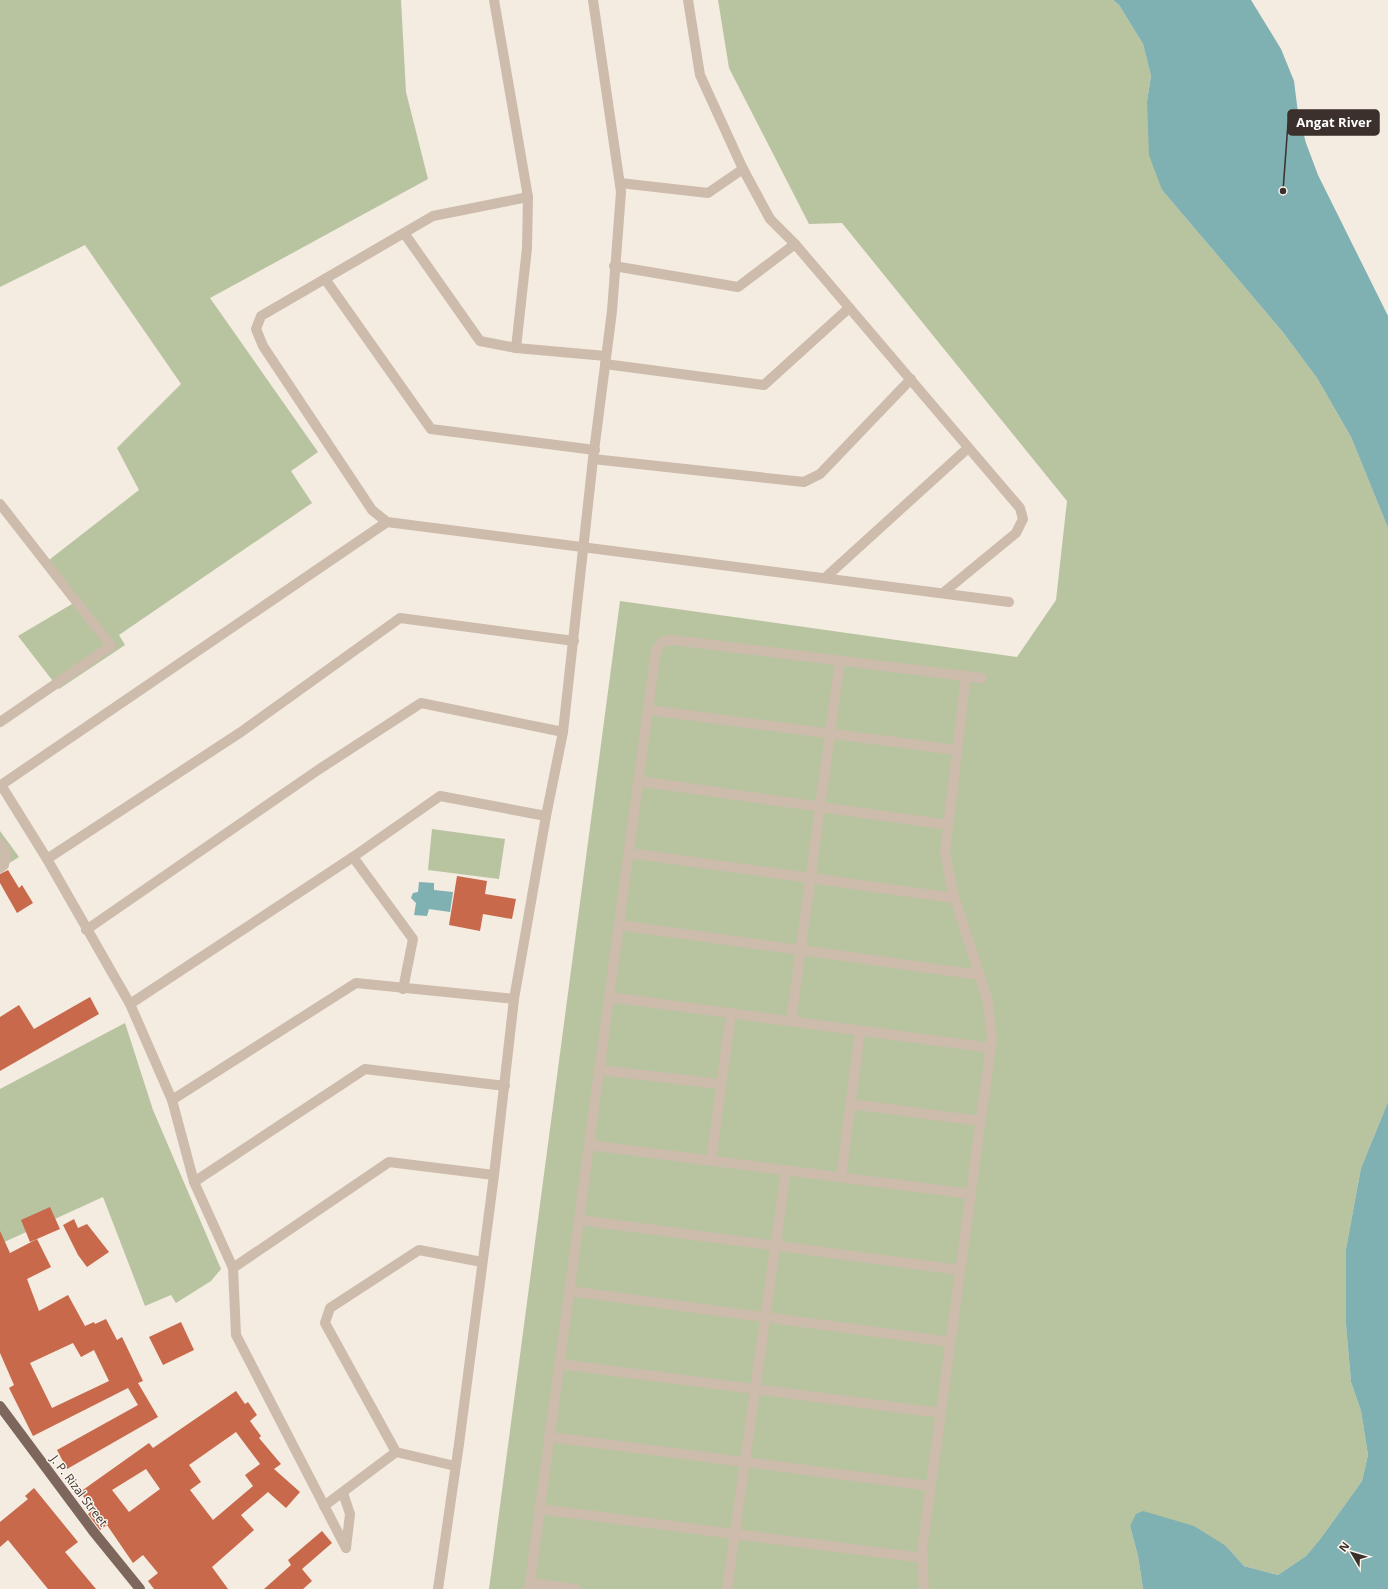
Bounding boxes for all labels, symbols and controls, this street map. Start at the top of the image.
callout: Angat River [1288,110,1379,135]
text: Angat River [1296,113,1372,131]
street label: J. P. Rizal Street [46,1451,112,1530]
north arrow [1332,1533,1372,1573]
text: N [1335,1538,1352,1555]

